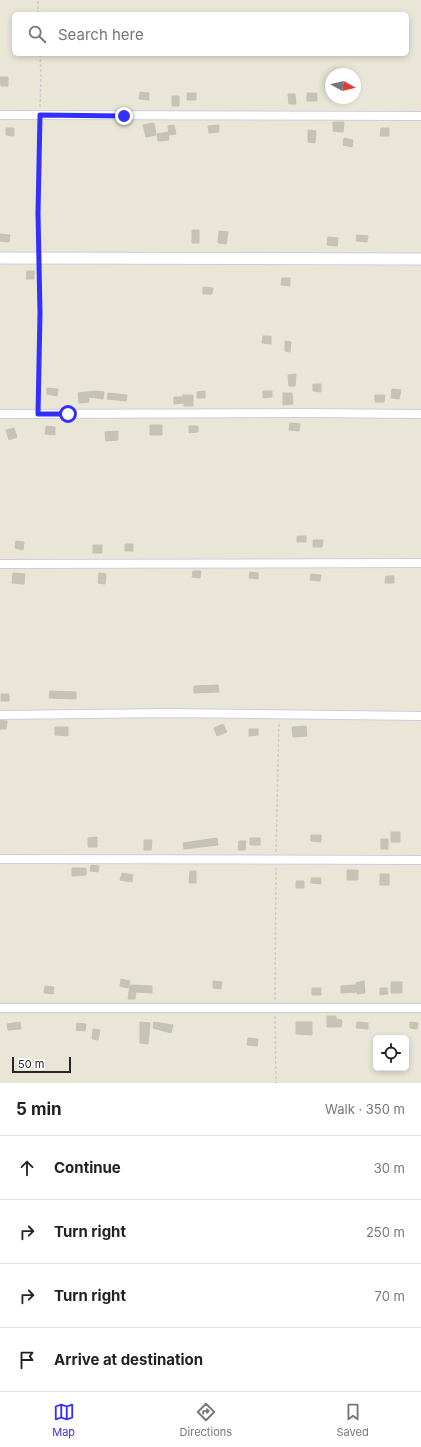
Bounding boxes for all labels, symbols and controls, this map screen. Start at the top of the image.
search box [12,12,409,56]
icon: search [26,23,48,45]
text: Search here [58,25,144,44]
north arrow [325,68,361,104]
route end [115,107,133,125]
route start [59,405,77,423]
map controls [373,1035,409,1071]
button: locate [373,1035,409,1071]
scale bar [12,1055,71,1074]
text: 50 m [18,1057,44,1071]
text: 5 min [16,1099,62,1119]
text: Walk · 350 m [325,1101,405,1117]
icon: ahead [16,1157,38,1179]
text: Continue [54,1158,121,1177]
text: 30 m [374,1160,405,1176]
icon: right [16,1221,38,1243]
text: Turn right [54,1222,126,1241]
text: 250 m [366,1224,405,1240]
icon: right [16,1285,38,1307]
text: Turn right [54,1286,126,1305]
text: 70 m [375,1288,405,1304]
icon: arrive [16,1349,38,1371]
text: Arrive at destination [54,1350,203,1369]
tab: Map [52,1401,75,1439]
tab: Directions [180,1401,232,1439]
tab: Saved [337,1401,369,1439]

